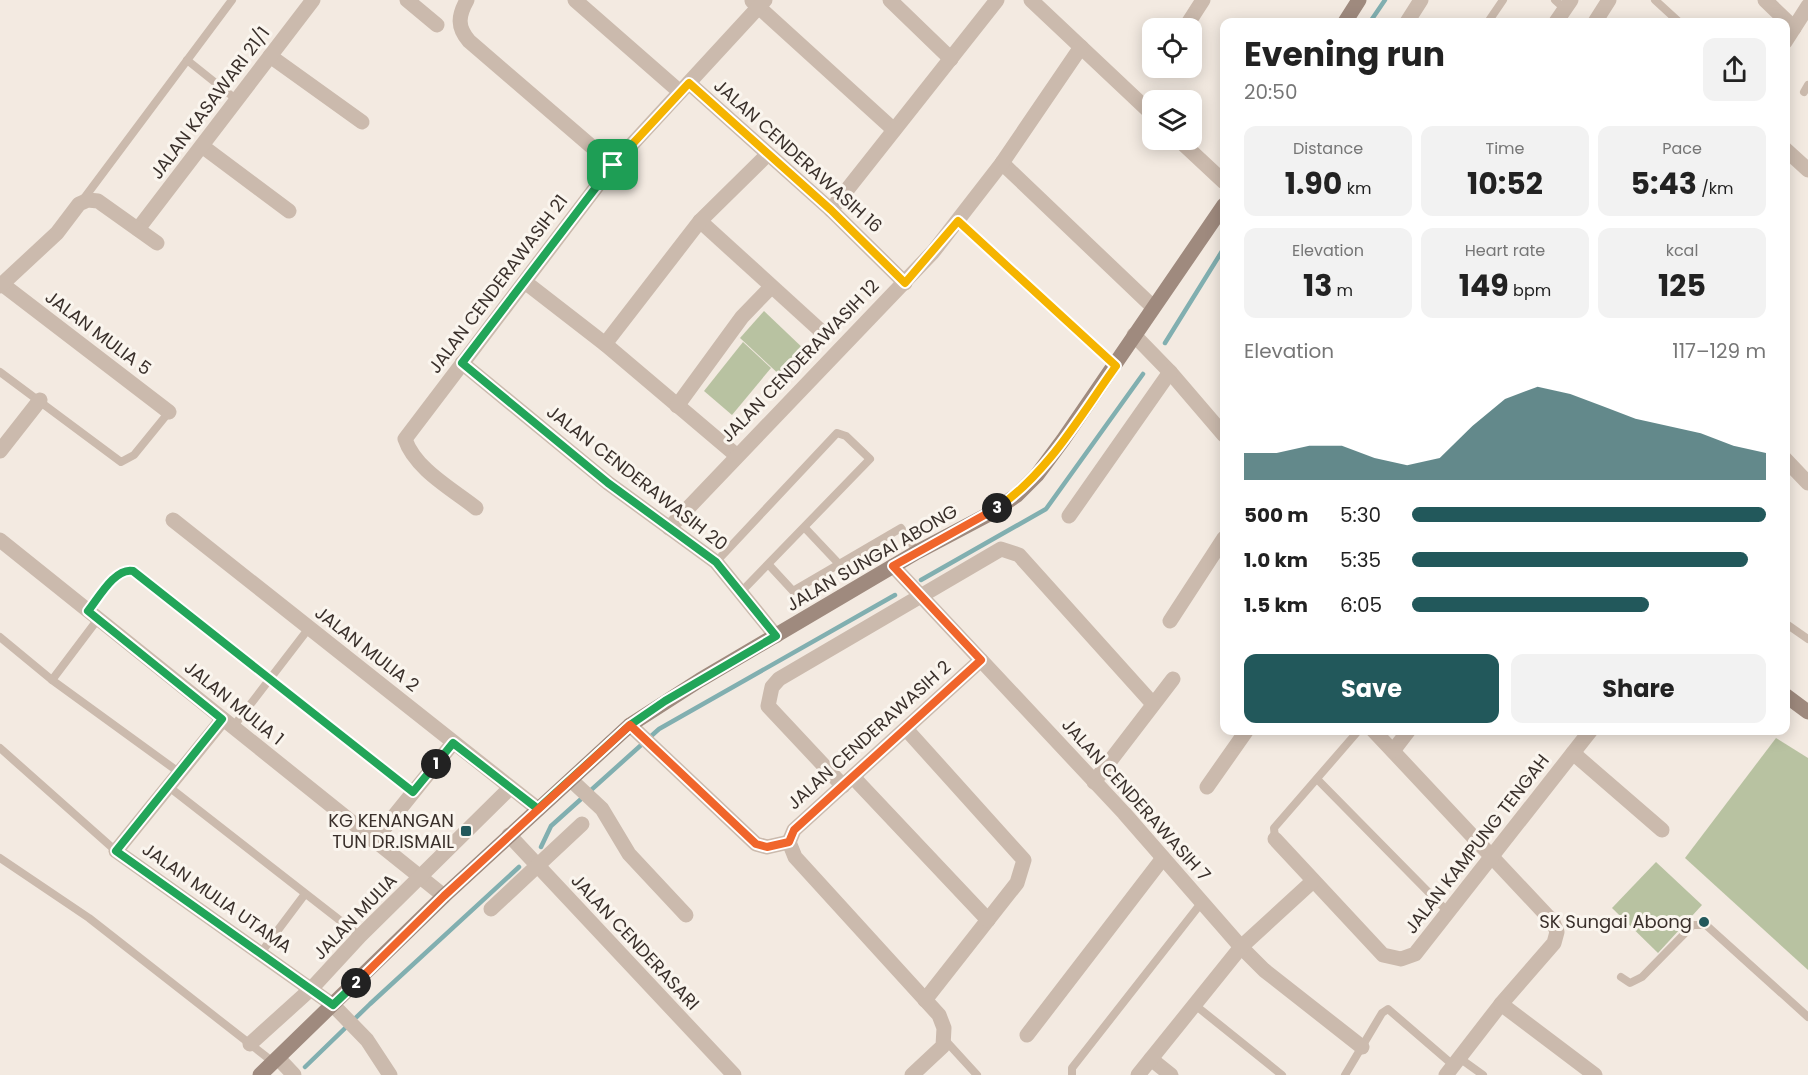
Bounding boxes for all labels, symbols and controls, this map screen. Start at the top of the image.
map controls [1142,18,1202,150]
button: locate [1142,18,1202,78]
street label: JALAN KASAWARI 21/1 [144,21,275,184]
text: Evening run [1244,31,1445,78]
button: share [1703,38,1766,101]
street label: JALAN CENDERAWASIH 16 [709,73,888,238]
text: 20:50 [1244,78,1297,106]
button: layers [1142,90,1202,150]
text: Distance [1293,137,1363,160]
text: Time [1486,137,1525,160]
text: Pace [1662,137,1702,160]
pin [587,139,638,190]
icon: arrive [596,148,629,181]
text: 1.90 [1285,162,1342,205]
text: 10:52 [1467,162,1543,205]
text: 5:43 [1630,162,1697,205]
text: km [1342,177,1371,200]
text: /km [1697,177,1734,200]
street label: JALAN CENDERAWASIH 21 [422,189,573,378]
text: Elevation [1292,239,1364,262]
text: Heart rate [1465,239,1545,262]
text: kcal [1666,239,1698,262]
text: 13 [1303,264,1332,307]
text: 149 [1459,264,1509,307]
text: 125 [1658,264,1706,307]
street label: JALAN CENDERAWASIH 12 [715,274,884,448]
text: m [1332,279,1353,302]
text: bpm [1509,279,1551,302]
street label: JALAN MULIA 5 [40,284,157,381]
text: Elevation [1244,337,1334,365]
text: 117–129 m [1672,337,1766,365]
street label: JALAN CENDERAWASIH 20 [542,399,733,556]
pin: 3 [982,493,1012,523]
text: 3 [992,496,1002,519]
street label: JALAN SUNGAI ABONG [782,498,962,617]
text: 500 m [1244,501,1309,529]
text: 5:30 [1340,501,1381,529]
text: 1.0 km [1244,546,1308,574]
text: 5:35 [1340,546,1381,574]
text: 1.5 km [1244,591,1308,619]
text: 6:05 [1340,591,1382,619]
street label: JALAN MULIA 2 [310,600,425,697]
street label: JALAN CENDERAWASIH 2 [781,654,956,815]
button: Save [1244,654,1499,723]
button: Share [1511,654,1766,723]
street label: JALAN MULIA 1 [179,655,289,751]
street label: JALAN CENDERAWASIH 7 [1056,713,1217,887]
pin: 1 [421,749,451,779]
street label: JALAN KAMPUNG TENGAH [1399,749,1555,939]
text: 1 [433,752,439,775]
place label: KG KENANGAN TUN DR.ISMAIL [328,808,454,854]
marker: KG KENANGAN TUN DR.ISMAIL [459,824,473,838]
street label: JALAN MULIA UTAMA [137,836,297,959]
street label: JALAN MULIA [307,868,402,965]
street label: JALAN CENDERASARI [566,868,705,1015]
place label: SK Sungai Abong [1539,909,1692,934]
marker: SK Sungai Abong [1697,915,1711,929]
pin: 2 [341,968,371,998]
text: 2 [351,971,361,994]

